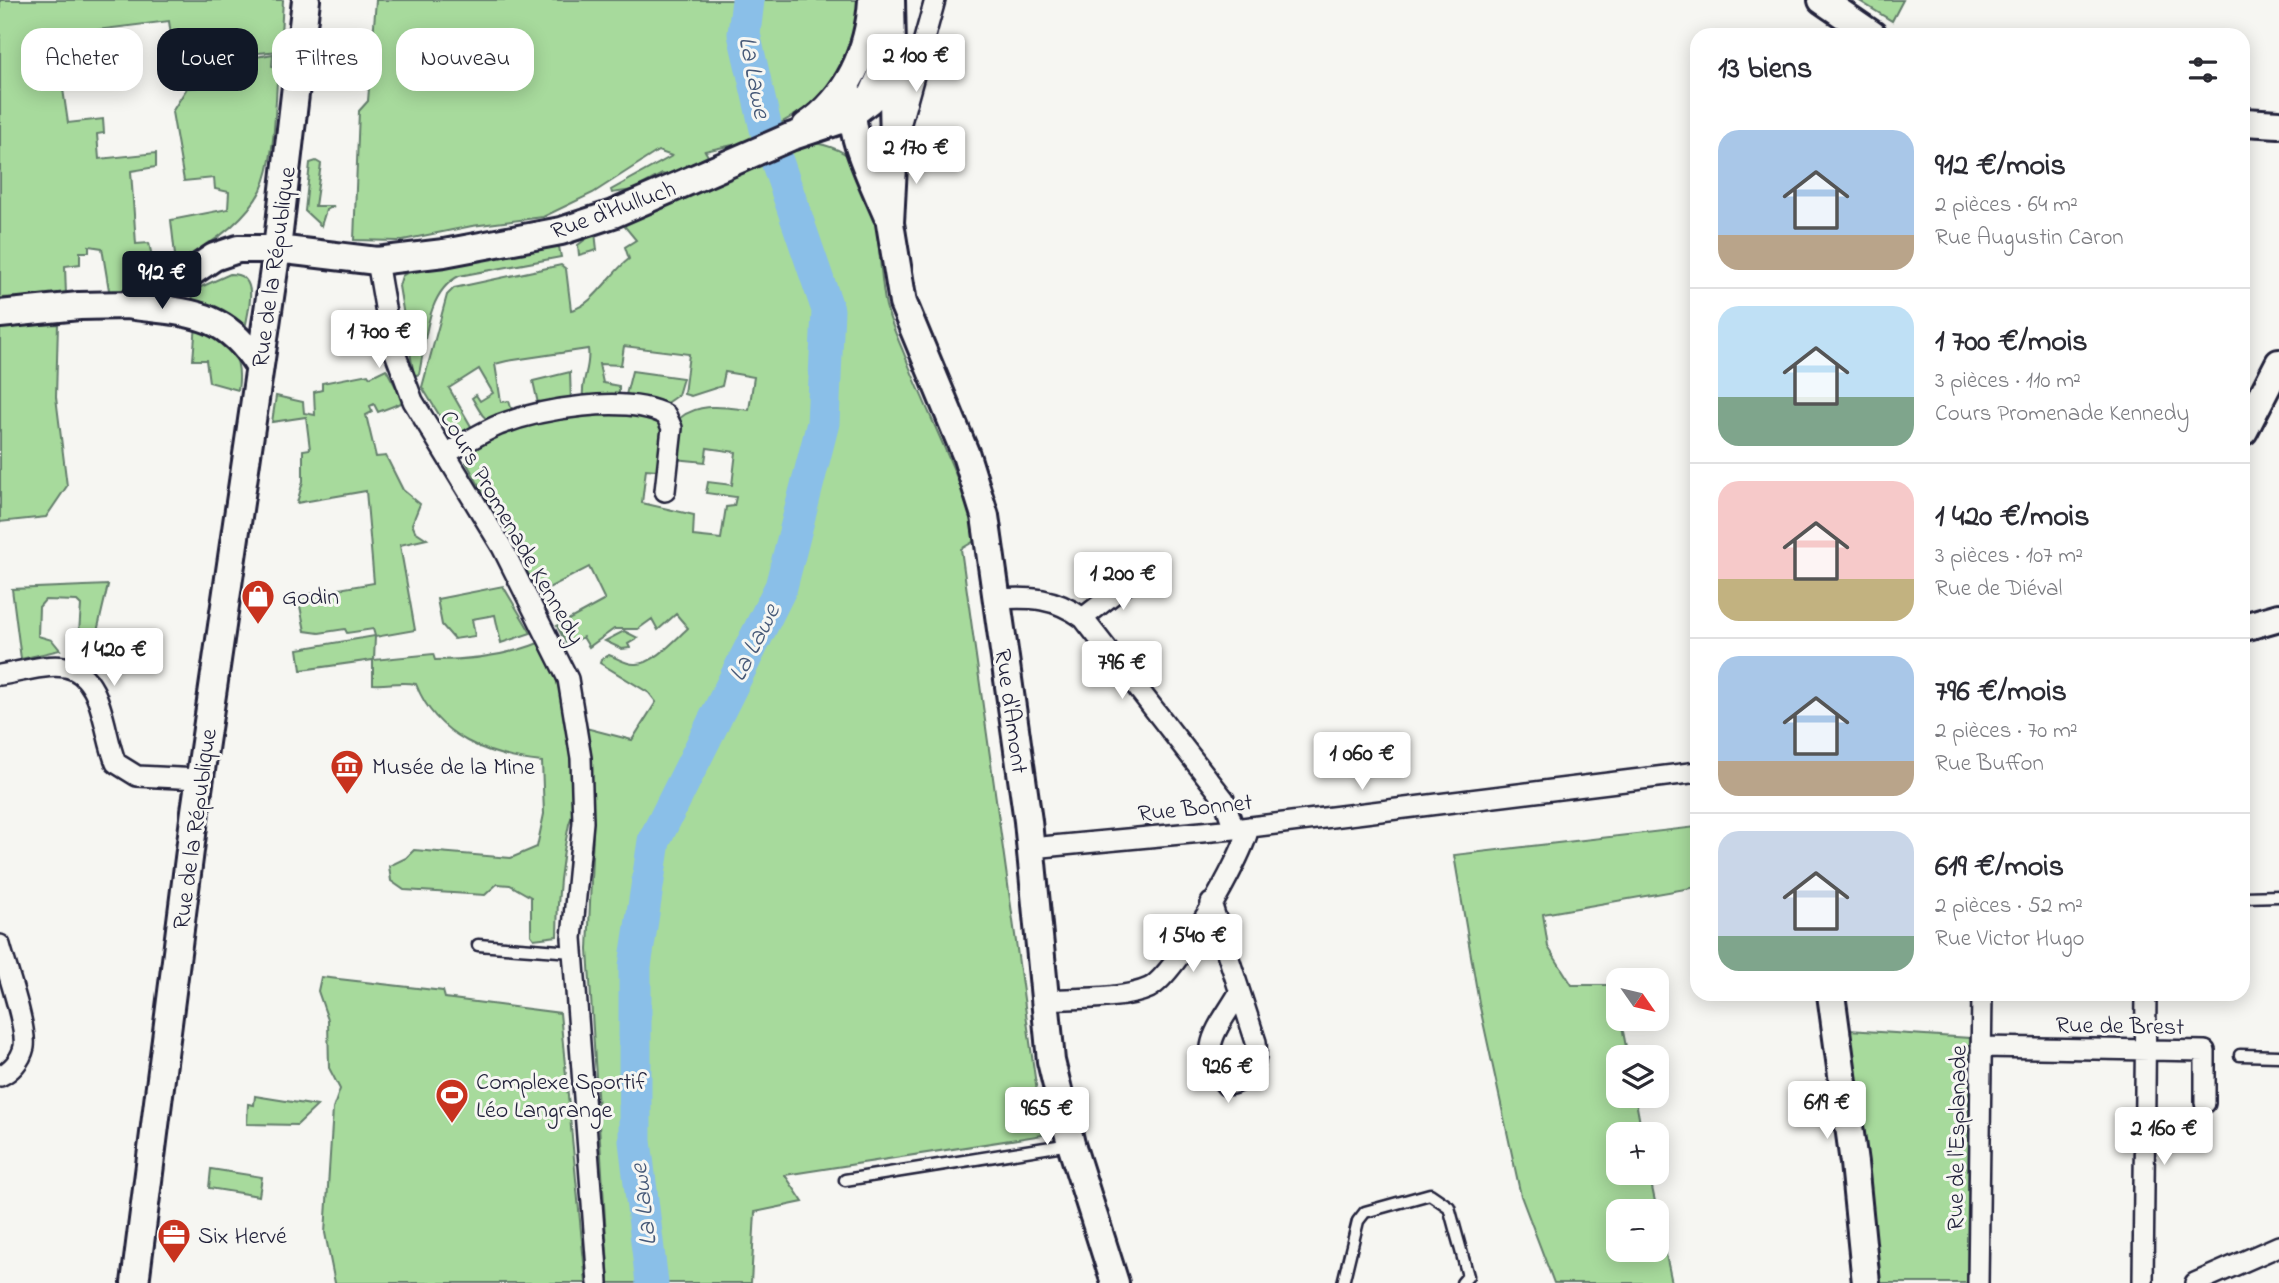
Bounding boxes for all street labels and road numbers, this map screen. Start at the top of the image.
street label: Rue de la République [244,164,307,370]
street label: Rue d'Hulluch [546,172,681,250]
street label: Cours Promenade Kennedy [428,405,592,652]
street label: Rue d'Amont [983,647,1036,776]
street label: Rue de la République [165,726,228,932]
street label: Rue Bonnet [1136,786,1254,833]
street label: Rue de Brest [2055,1009,2185,1046]
street label: Rue de l'Esplanade [1939,1045,1978,1231]

